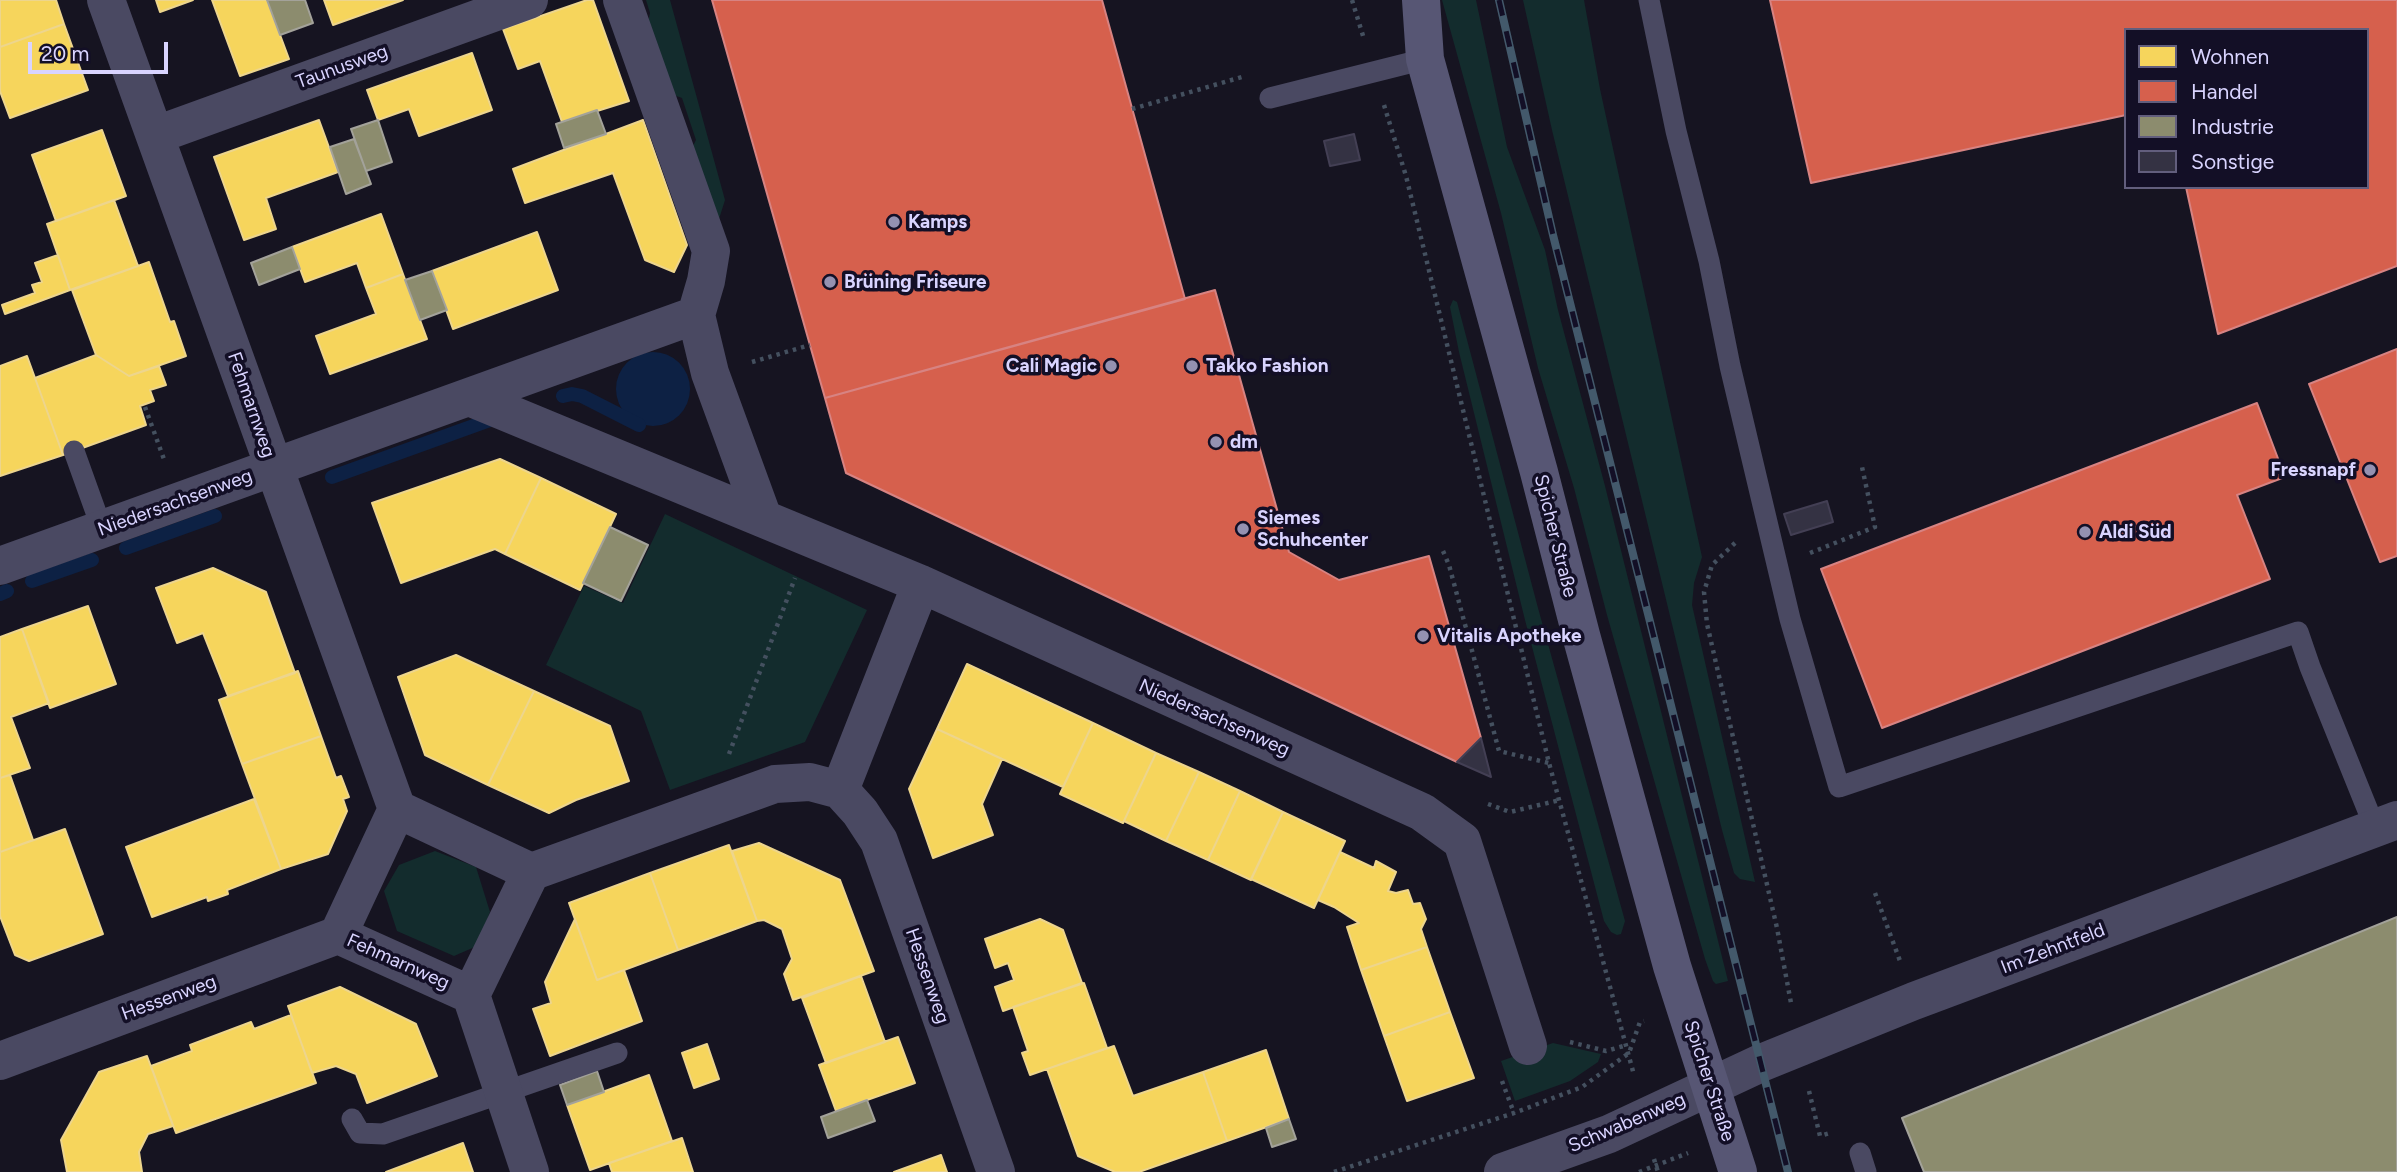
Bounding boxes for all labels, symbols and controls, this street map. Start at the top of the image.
scale bar [32,28,172,72]
legend [2124,28,2369,189]
street label: Taunusweg [293,40,391,94]
text: 20 m [41,41,89,66]
text: Wohnen [2191,44,2269,69]
text: Handel [2191,79,2258,104]
text: Industrie [2191,114,2274,139]
text: Sonstige [2191,149,2274,174]
place label: Kamps [908,211,967,233]
marker: Kamps [886,214,902,230]
place label: Brüning Friseure [844,271,987,293]
marker: Brüning Friseure [822,274,838,290]
street label: Fehmarnweg [222,349,280,461]
place label: Cali Magic [1006,355,1097,377]
place label: Takko Fashion [1206,355,1328,377]
marker: Cali Magic [1103,358,1119,374]
marker: Takko Fashion [1184,358,1200,374]
place label: dm [1230,431,1258,453]
marker: dm [1208,434,1224,450]
place label: Fressnapf [2270,459,2356,481]
marker: Fressnapf [2362,462,2378,478]
street label: Niedersachsenweg [95,464,255,542]
street label: Spicher Straße [1529,472,1581,600]
place label: Siemes Schuhcenter [1257,507,1368,551]
marker: Siemes Schuhcenter [1235,521,1251,537]
place label: Aldi Süd [2099,521,2172,543]
marker: Aldi Süd [2077,524,2093,540]
place label: Vitalis Apotheke [1437,625,1582,647]
marker: Vitalis Apotheke [1415,628,1431,644]
street label: Niedersachsenweg [1135,674,1293,762]
street label: Im Zehntfeld [1998,919,2108,979]
street label: Hessenweg [900,925,954,1027]
street label: Fehmarnweg [343,929,453,995]
street label: Hessenweg [118,970,220,1026]
street label: Spicher Straße [1679,1018,1739,1144]
street label: Schwabenweg [1565,1088,1689,1158]

